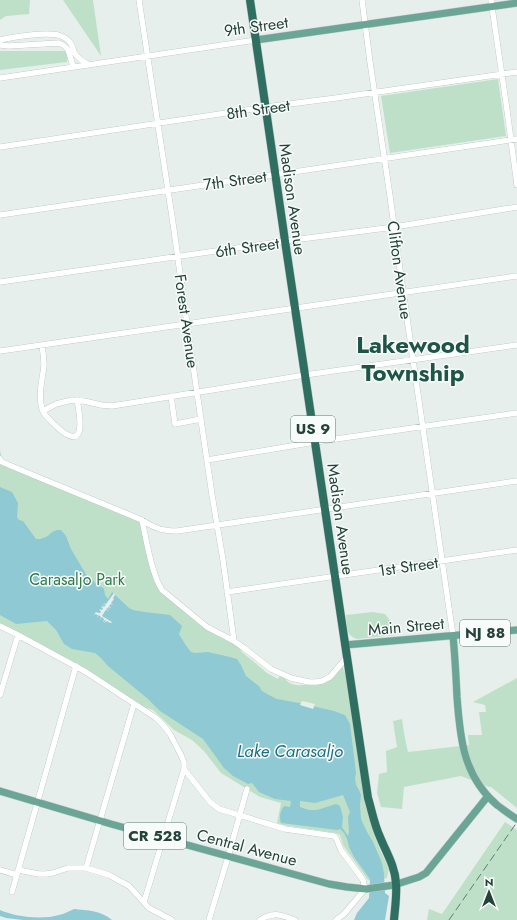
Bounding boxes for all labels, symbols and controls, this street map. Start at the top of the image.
street label: 9th Street [223,11,290,42]
street label: 8th Street [225,94,291,125]
street label: Madison Avenue [273,142,312,256]
street label: 7th Street [202,165,268,196]
street label: Clifton Avenue [381,219,418,321]
street label: 6th Street [214,232,281,263]
street label: Forest Avenue [169,273,204,370]
district label: Lakewood Township [356,327,470,390]
road number: US 9 [291,416,335,442]
street label: Madison Avenue [321,462,360,576]
street label: 1st Street [377,551,440,582]
park label: Carasaljo Park [29,568,126,591]
street label: Main Street [367,612,445,641]
road number: NJ 88 [460,620,510,646]
water label: Lake Carasaljo [237,739,343,763]
road number: CR 528 [124,823,186,849]
street label: Central Avenue [194,823,300,872]
north arrow [469,872,509,912]
text: N [485,874,493,890]

